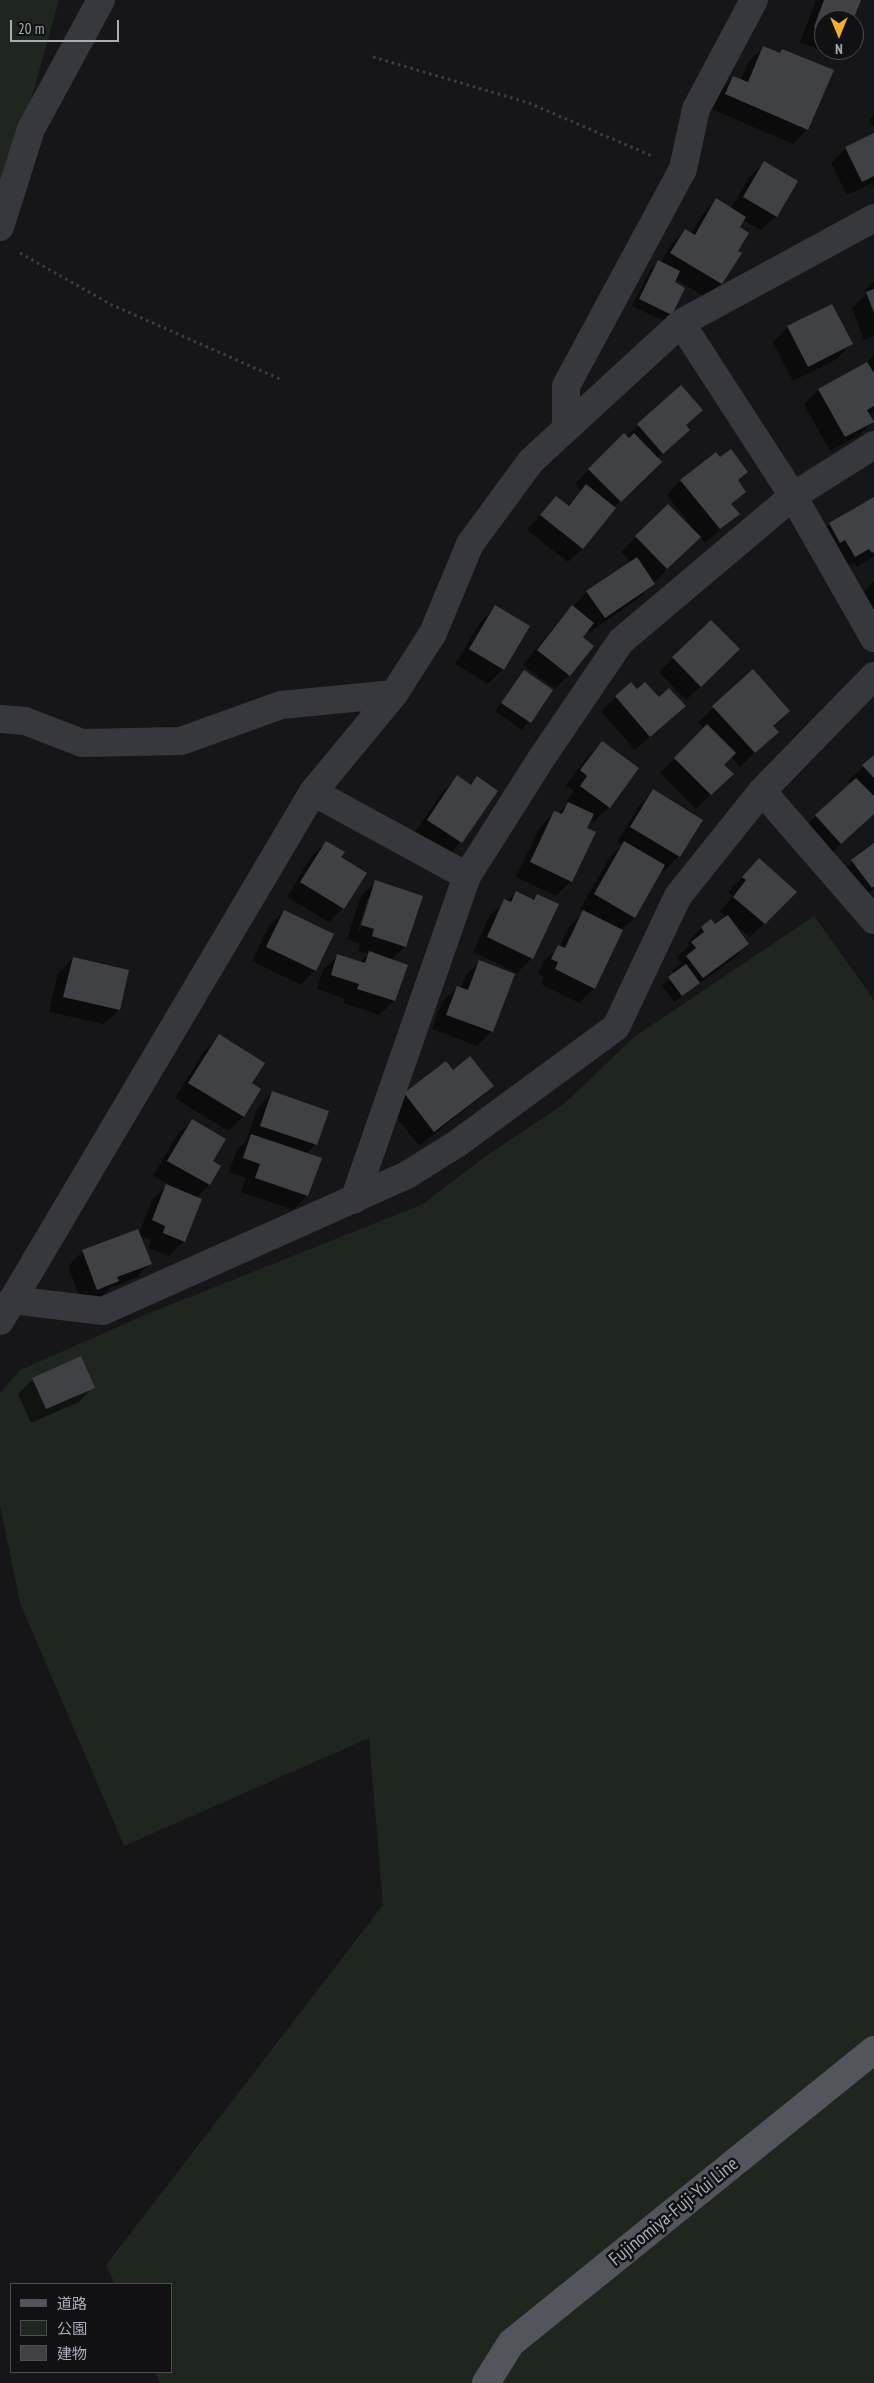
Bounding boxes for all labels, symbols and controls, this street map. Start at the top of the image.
scale bar [12,10,121,42]
north arrow [814,10,864,60]
text: 20 m [18,19,44,38]
text: N [835,40,843,58]
street label: Fujinomiya-Fuji-Yui Line [605,2153,743,2271]
legend [10,2283,172,2373]
text: 道路 [57,2294,87,2313]
text: 公園 [57,2319,87,2338]
text: 建物 [57,2344,87,2363]

